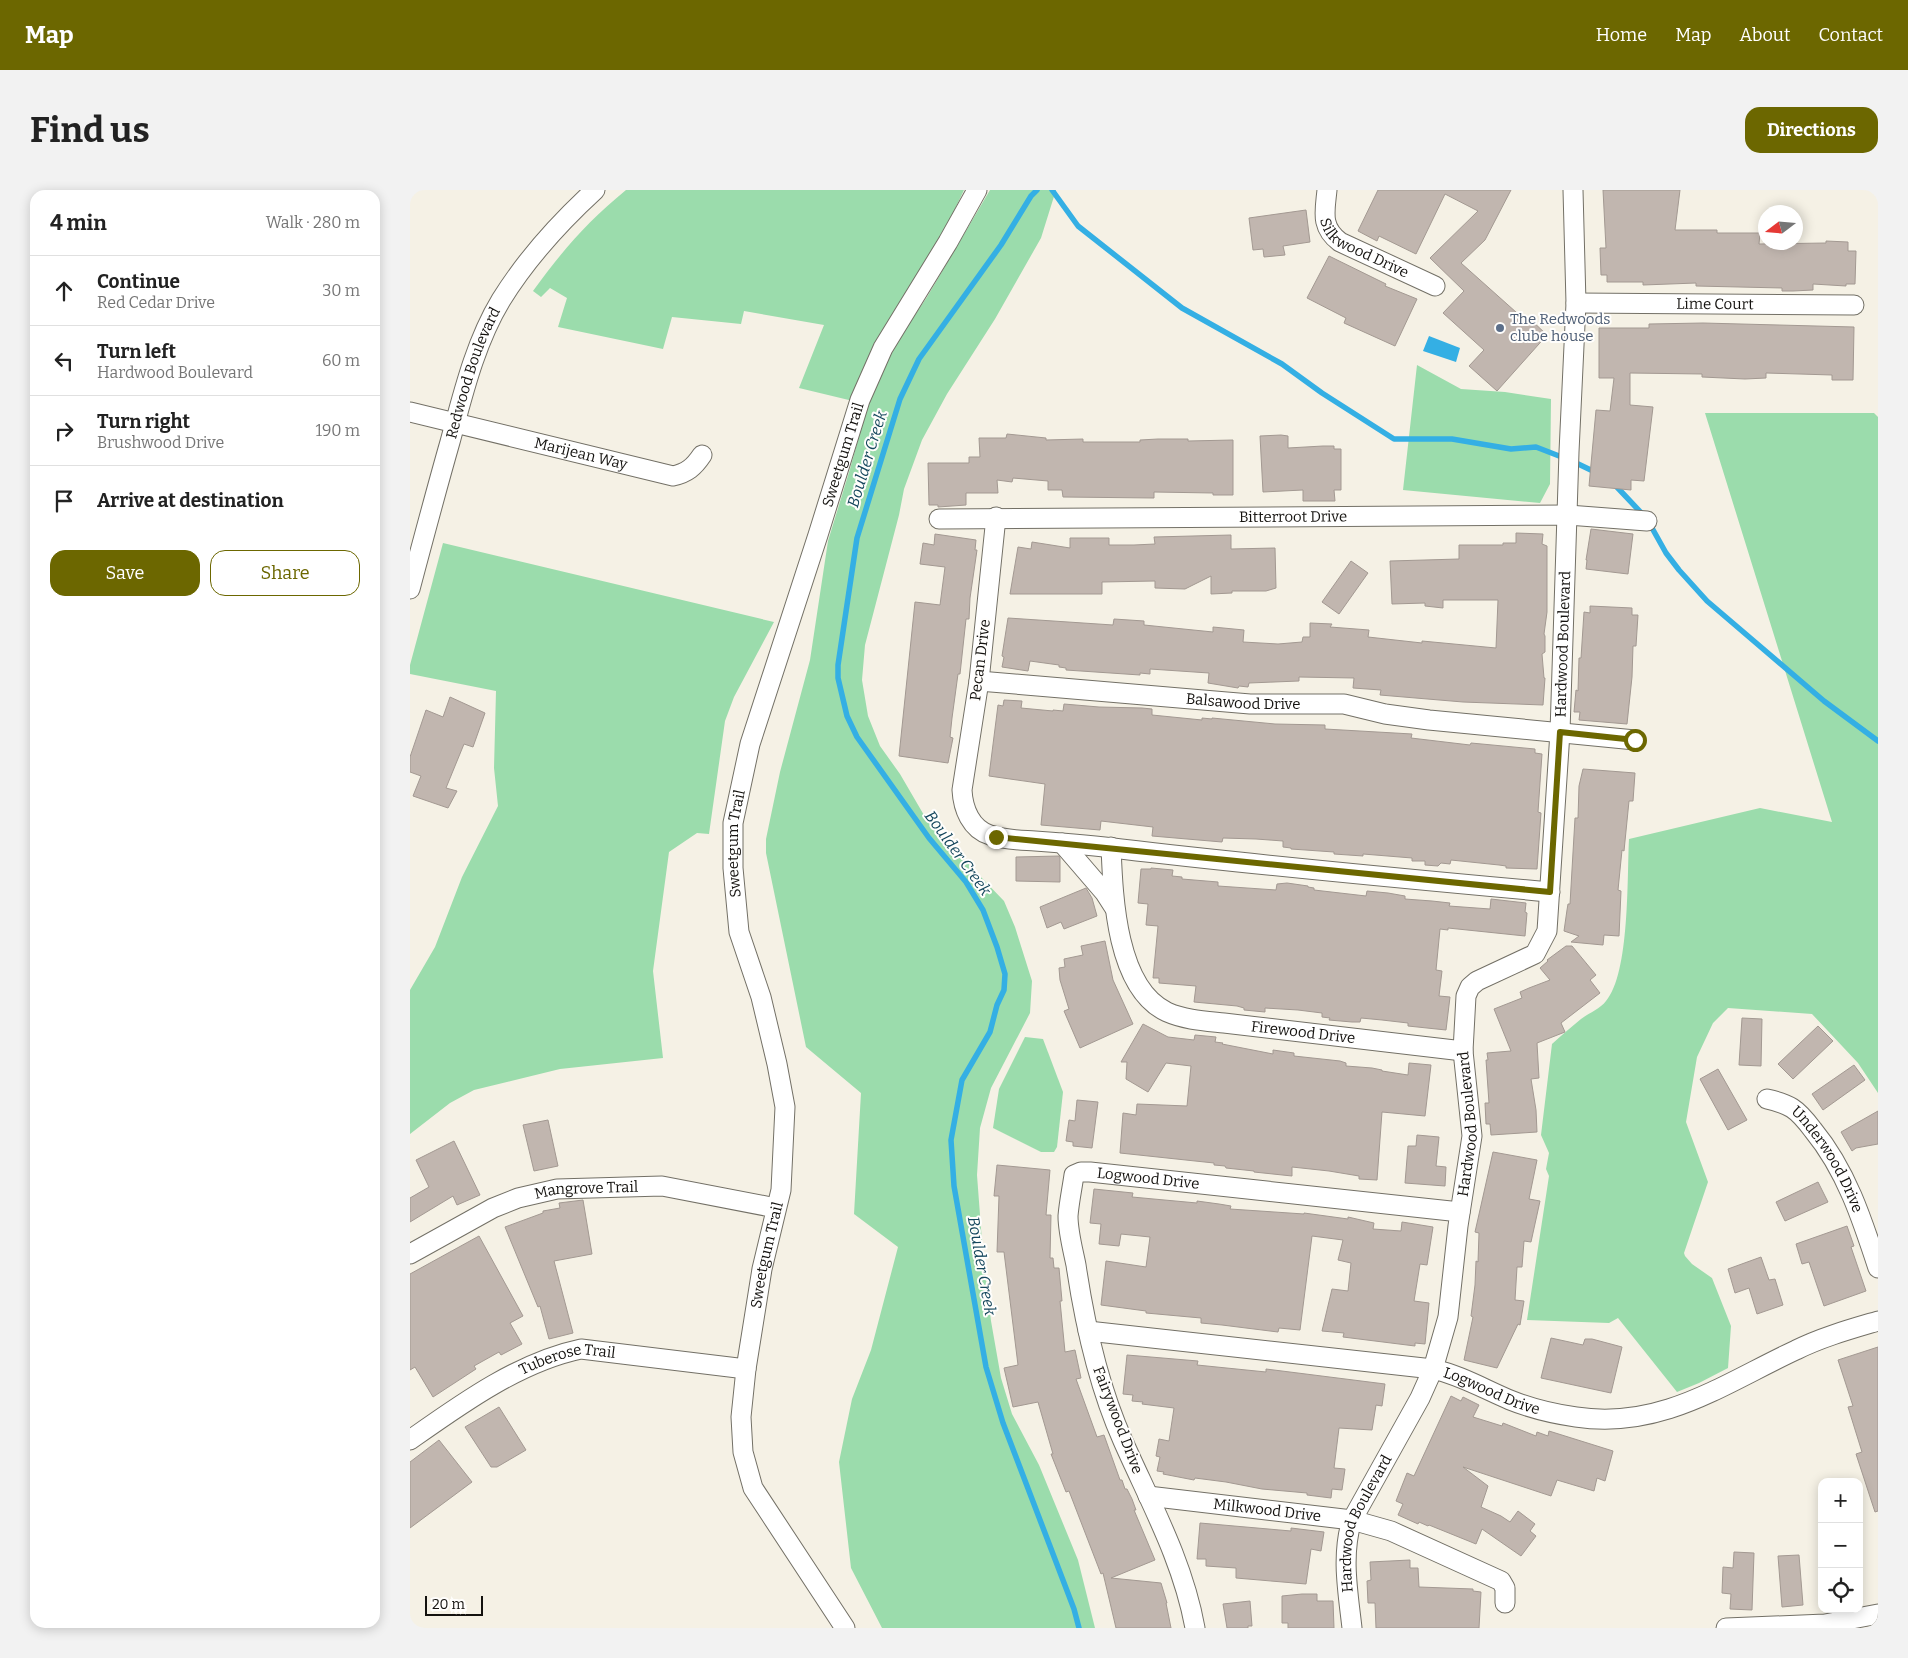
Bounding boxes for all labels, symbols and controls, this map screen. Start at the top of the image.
text: Map [25,21,74,49]
text: Home [1596,24,1647,46]
text: Map [1675,24,1711,46]
text: About [1739,24,1790,46]
text: Contact [1818,24,1883,46]
button: Directions [1745,107,1878,153]
text: Find us [30,109,150,151]
north arrow [1758,205,1803,250]
text: 4 min [50,210,107,236]
text: Walk · 280 m [266,213,360,232]
street label: Silkwood Drive [1316,216,1412,282]
text: Continue [97,270,180,293]
icon: ahead [50,277,78,305]
text: 30 m [322,281,360,300]
text: Red Cedar Drive [97,293,215,312]
street label: Lime Court [1676,295,1754,313]
street label: Redwood Boulevard [442,304,504,441]
place label: The Redwoods clube house [1510,310,1611,345]
marker: The Redwoods clube house [1494,322,1506,334]
text: Turn left [97,340,176,363]
icon: left [50,347,78,375]
text: 60 m [322,351,360,370]
text: Hardwood Boulevard [97,363,253,382]
street label: Sweetgum Trail [818,400,868,509]
water label: Boulder Creek [843,408,891,510]
text: Turn right [97,410,190,433]
icon: right [50,417,78,445]
text: 190 m [315,421,360,440]
text: Brushwood Drive [97,433,224,452]
street label: Marijean Way [533,434,629,474]
icon: arrive [50,487,78,515]
text: Arrive at destination [97,489,284,512]
street label: Bitterroot Drive [1239,507,1347,526]
button: Save [50,550,200,596]
button: Share [210,550,360,596]
street label: Hardwood Boulevard [1551,570,1574,718]
street label: Pecan Drive [966,618,994,702]
street label: Balsawood Drive [1185,690,1300,713]
route start [1624,729,1647,752]
street label: Sweetgum Trail [724,788,749,898]
water label: Boulder Creek [921,807,995,899]
route end [985,826,1008,849]
street label: Firewood Drive [1250,1017,1356,1047]
street label: Hardwood Boulevard [1454,1050,1481,1198]
street label: Underwood Drive [1788,1102,1867,1215]
street label: Logwood Drive [1096,1164,1200,1193]
street label: Mangrove Trail [533,1178,638,1203]
street label: Sweetgum Trail [747,1200,787,1310]
water label: Boulder Creek [964,1215,1000,1317]
street label: Tuberose Trail [516,1340,617,1379]
street label: Logwood Drive [1441,1363,1542,1418]
street label: Fairywood Drive [1089,1364,1147,1476]
street label: Hardwood Boulevard [1337,1451,1396,1593]
map controls [1818,1478,1863,1613]
button: + [1818,1478,1863,1523]
street label: Milkwood Drive [1212,1495,1322,1525]
button: − [1818,1523,1863,1568]
button: locate [1818,1568,1863,1613]
scale bar [425,1593,482,1616]
text: 20 m [432,1596,465,1613]

